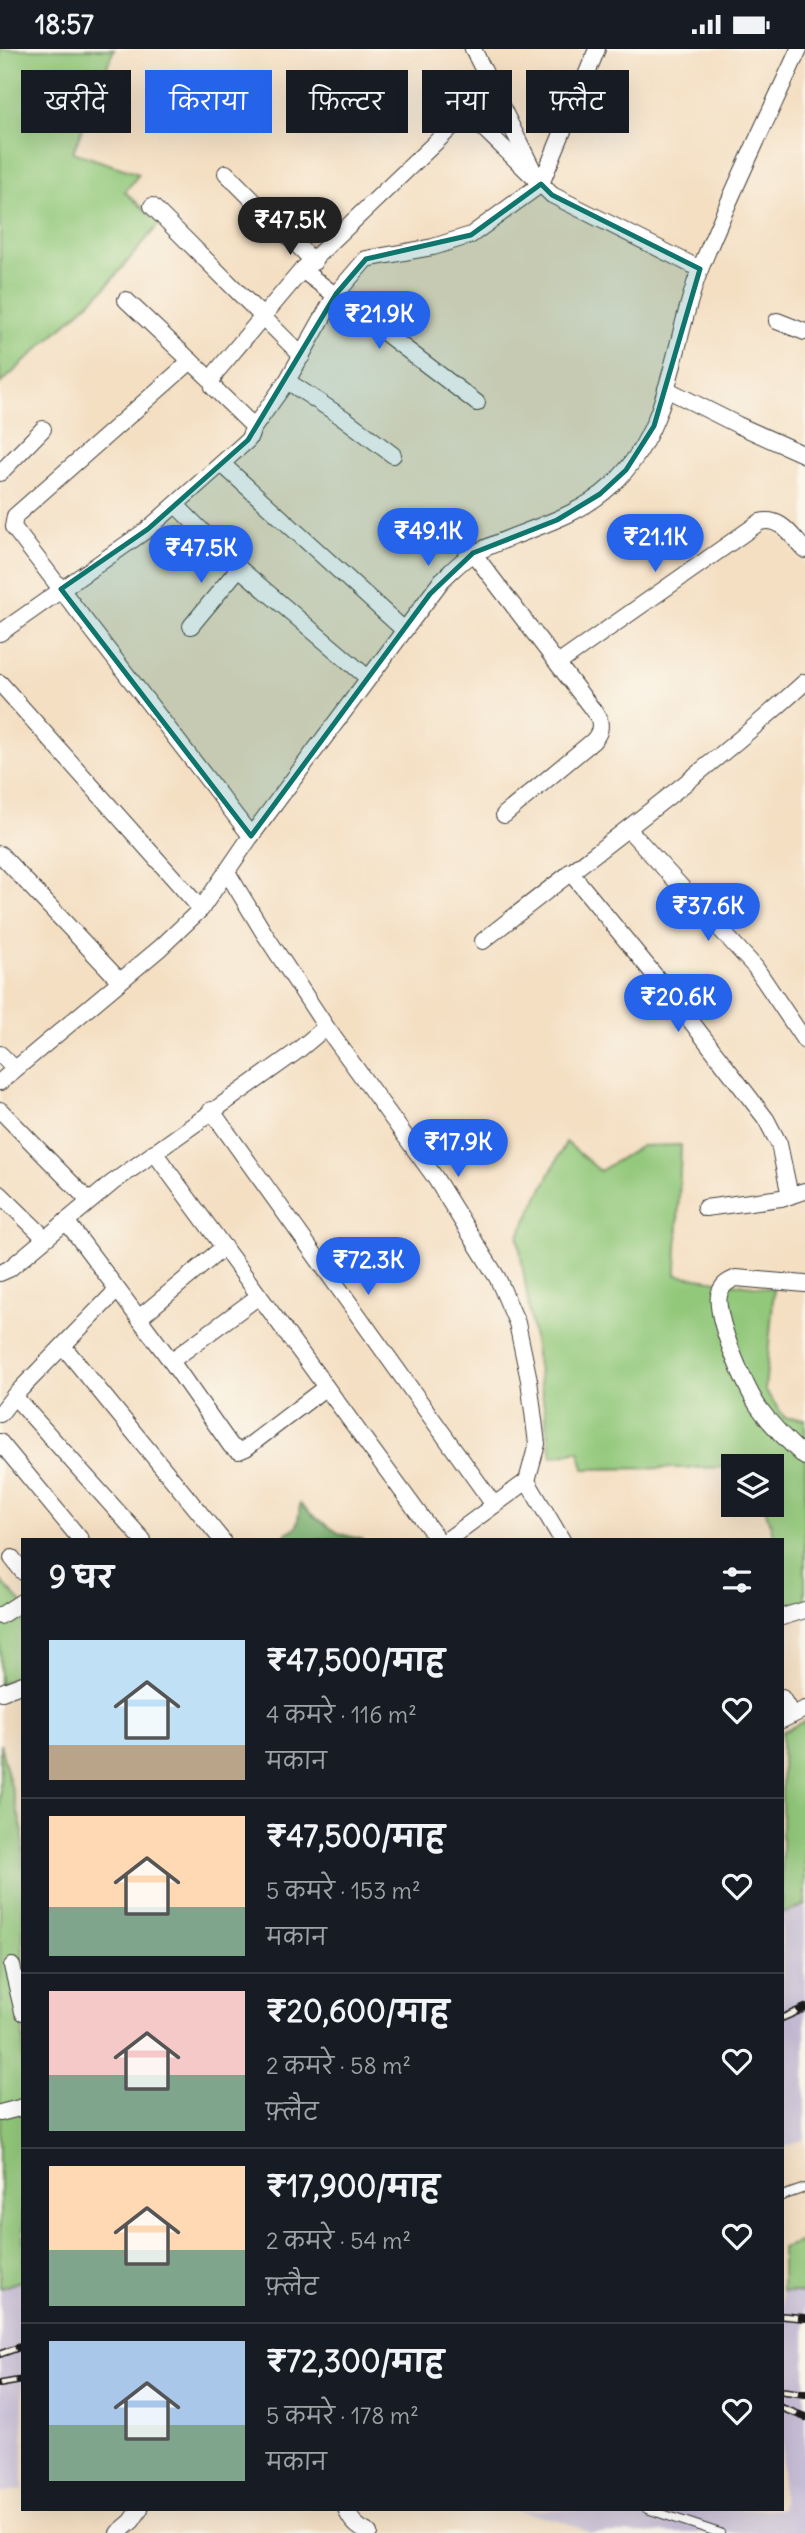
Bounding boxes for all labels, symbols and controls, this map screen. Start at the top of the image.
text: 18:57 [35,8,94,41]
chip: खरीदें [21,70,131,133]
chip: किराया [145,70,272,133]
chip: फ़िल्टर [286,70,408,133]
chip: नया [422,70,512,133]
chip: फ़्लैट [526,70,629,133]
pin: ₹47.5K [233,197,347,257]
text: ₹47.5K [254,205,326,234]
pin: ₹21.9K [322,292,436,351]
text: ₹21.9K [344,299,414,328]
pin: ₹49.1K [371,509,485,568]
pin: ₹21.1K [598,515,712,574]
text: ₹49.1K [393,516,463,545]
text: ₹21.1K [623,522,687,551]
pin: ₹47.5K [144,525,258,585]
text: ₹47.5K [165,533,237,562]
pin: ₹37.6K [651,883,765,943]
text: ₹37.6K [672,891,744,920]
pin: ₹20.6K [621,975,735,1034]
text: ₹20.6K [640,982,716,1011]
pin: ₹17.9K [401,1119,515,1179]
text: ₹17.9K [424,1127,492,1156]
pin: ₹72.3K [311,1237,425,1297]
text: ₹72.3K [332,1245,404,1274]
map controls [721,1454,784,1517]
button: layers [721,1454,784,1517]
text: 9 घर [49,1558,113,1596]
icon: filters [718,1561,756,1599]
text: ₹47,500/माह [266,1641,445,1679]
icon: home [105,1668,189,1752]
icon: heart [718,1691,756,1729]
text: 4 कमरे · 116 m² [266,1700,417,1729]
text: मकान [266,1746,327,1775]
text: ₹47,500/माह [266,1817,445,1855]
icon: home [105,1844,189,1928]
icon: heart [718,1867,756,1905]
text: 5 कमरे · 153 m² [266,1876,421,1905]
text: मकान [266,1922,327,1951]
text: ₹20,600/माह [266,1992,449,2030]
icon: home [105,2019,189,2103]
icon: heart [718,2042,756,2080]
text: 2 कमरे · 58 m² [266,2051,411,2080]
text: फ़्लैट [266,2097,318,2126]
text: ₹17,900/माह [266,2167,440,2205]
icon: home [105,2194,189,2278]
icon: heart [718,2217,756,2255]
text: 2 कमरे · 54 m² [266,2226,411,2255]
text: फ़्लैट [266,2272,318,2301]
text: ₹72,300/माह [266,2342,444,2380]
icon: home [105,2369,189,2453]
icon: heart [718,2392,756,2430]
text: 5 कमरे · 178 m² [266,2401,419,2430]
text: मकान [266,2447,327,2476]

